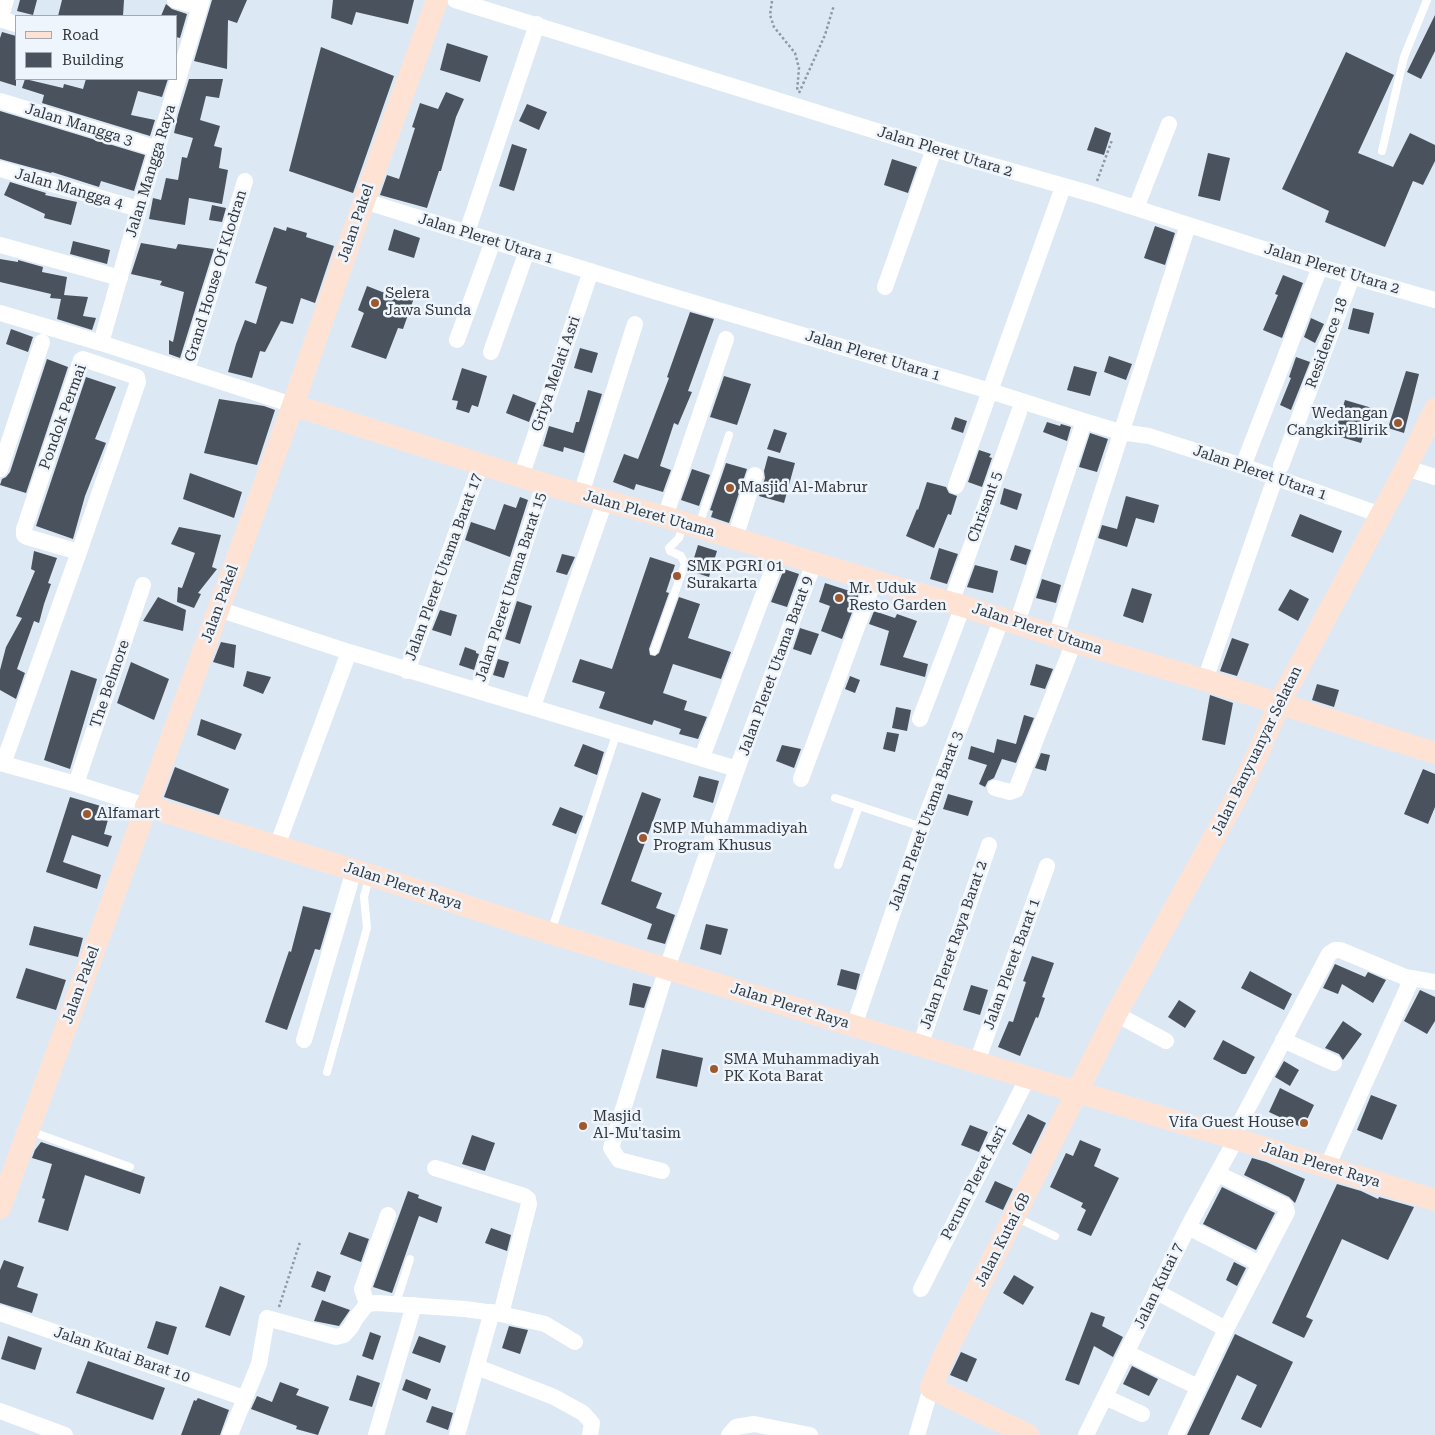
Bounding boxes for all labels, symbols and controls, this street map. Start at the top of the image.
legend [15,15,178,80]
text: Road [62,26,99,44]
text: Building [62,51,123,69]
street label: Jalan Mangga 3 [23,100,135,150]
street label: Jalan Mangga Raya [122,102,180,240]
street label: Jalan Pleret Utara 2 [875,123,1015,181]
street label: Jalan Mangga 4 [13,165,125,213]
street label: Jalan Pakel [334,181,378,265]
street label: Grand House Of Klodran [181,188,251,364]
street label: Jalan Pleret Utara 1 [416,210,556,268]
street label: Jalan Pleret Utara 2 [1262,240,1402,298]
place label: Selera Jawa Sunda [385,285,471,320]
street label: Residence 18 [1302,295,1352,391]
marker: Selera Jawa Sunda [369,297,381,309]
street label: Griya Melati Asri [528,314,584,434]
street label: Jalan Pleret Utara 1 [803,327,943,385]
street label: Pondok Permai [36,362,90,472]
place label: Wedangan Cangkir Blirik [1287,405,1388,440]
marker: Wedangan Cangkir Blirik [1392,417,1404,429]
street label: Jalan Pleret Utara 1 [1191,442,1329,504]
street label: Chrisant 5 [964,469,1006,545]
street label: Jalan Pleret Utama Barat 17 [402,471,486,663]
place label: Masjid Al-Mabrur [740,479,868,497]
marker: Masjid Al-Mabrur [724,482,736,494]
street label: Jalan Pleret Utama [581,487,717,541]
street label: Jalan Pleret Utama Barat 15 [472,490,550,684]
place label: SMK PGRI 01 Surakarta [687,558,784,593]
street label: Jalan Pakel [198,563,242,645]
marker: SMK PGRI 01 Surakarta [671,570,683,582]
street label: Jalan Pleret Utama Barat 9 [735,574,817,758]
place label: Mr. Uduk Resto Garden [849,580,947,615]
marker: Mr. Uduk Resto Garden [833,592,845,604]
street label: Jalan Pleret Utama [970,599,1104,659]
street label: The Belmore [87,638,133,730]
street label: Jalan Banyuanyar Selatan [1208,663,1306,839]
street label: Jalan Pleret Utama Barat 3 [885,729,967,913]
place label: Alfamart [97,805,160,823]
marker: Alfamart [81,808,93,820]
place label: SMP Muhammadiyah Program Khusus [653,820,808,855]
marker: SMP Muhammadiyah Program Khusus [637,832,649,844]
street label: Jalan Pleret Raya [342,858,464,914]
street label: Jalan Pleret Raya Barat 2 [917,858,991,1032]
street label: Jalan Pleret Barat 1 [980,896,1044,1032]
street label: Jalan Pakel [59,944,103,1026]
street label: Jalan Pleret Raya [728,979,852,1033]
place label: SMA Muhammadiyah PK Kota Barat [724,1051,879,1086]
marker: SMA Muhammadiyah PK Kota Barat [708,1063,720,1075]
place label: Masjid Al-Mu'tasim [593,1108,681,1143]
place label: Vifa Guest House [1169,1114,1294,1132]
marker: Vifa Guest House [1298,1117,1310,1129]
marker: Masjid Al-Mu'tasim [577,1120,589,1132]
street label: Perum Pleret Asri [938,1123,1010,1243]
street label: Jalan Pleret Raya [1259,1138,1383,1192]
street label: Jalan Kutai 6B [972,1190,1034,1290]
street label: Jalan Kutai 7 [1131,1240,1187,1332]
street label: Jalan Kutai Barat 10 [52,1323,192,1387]

